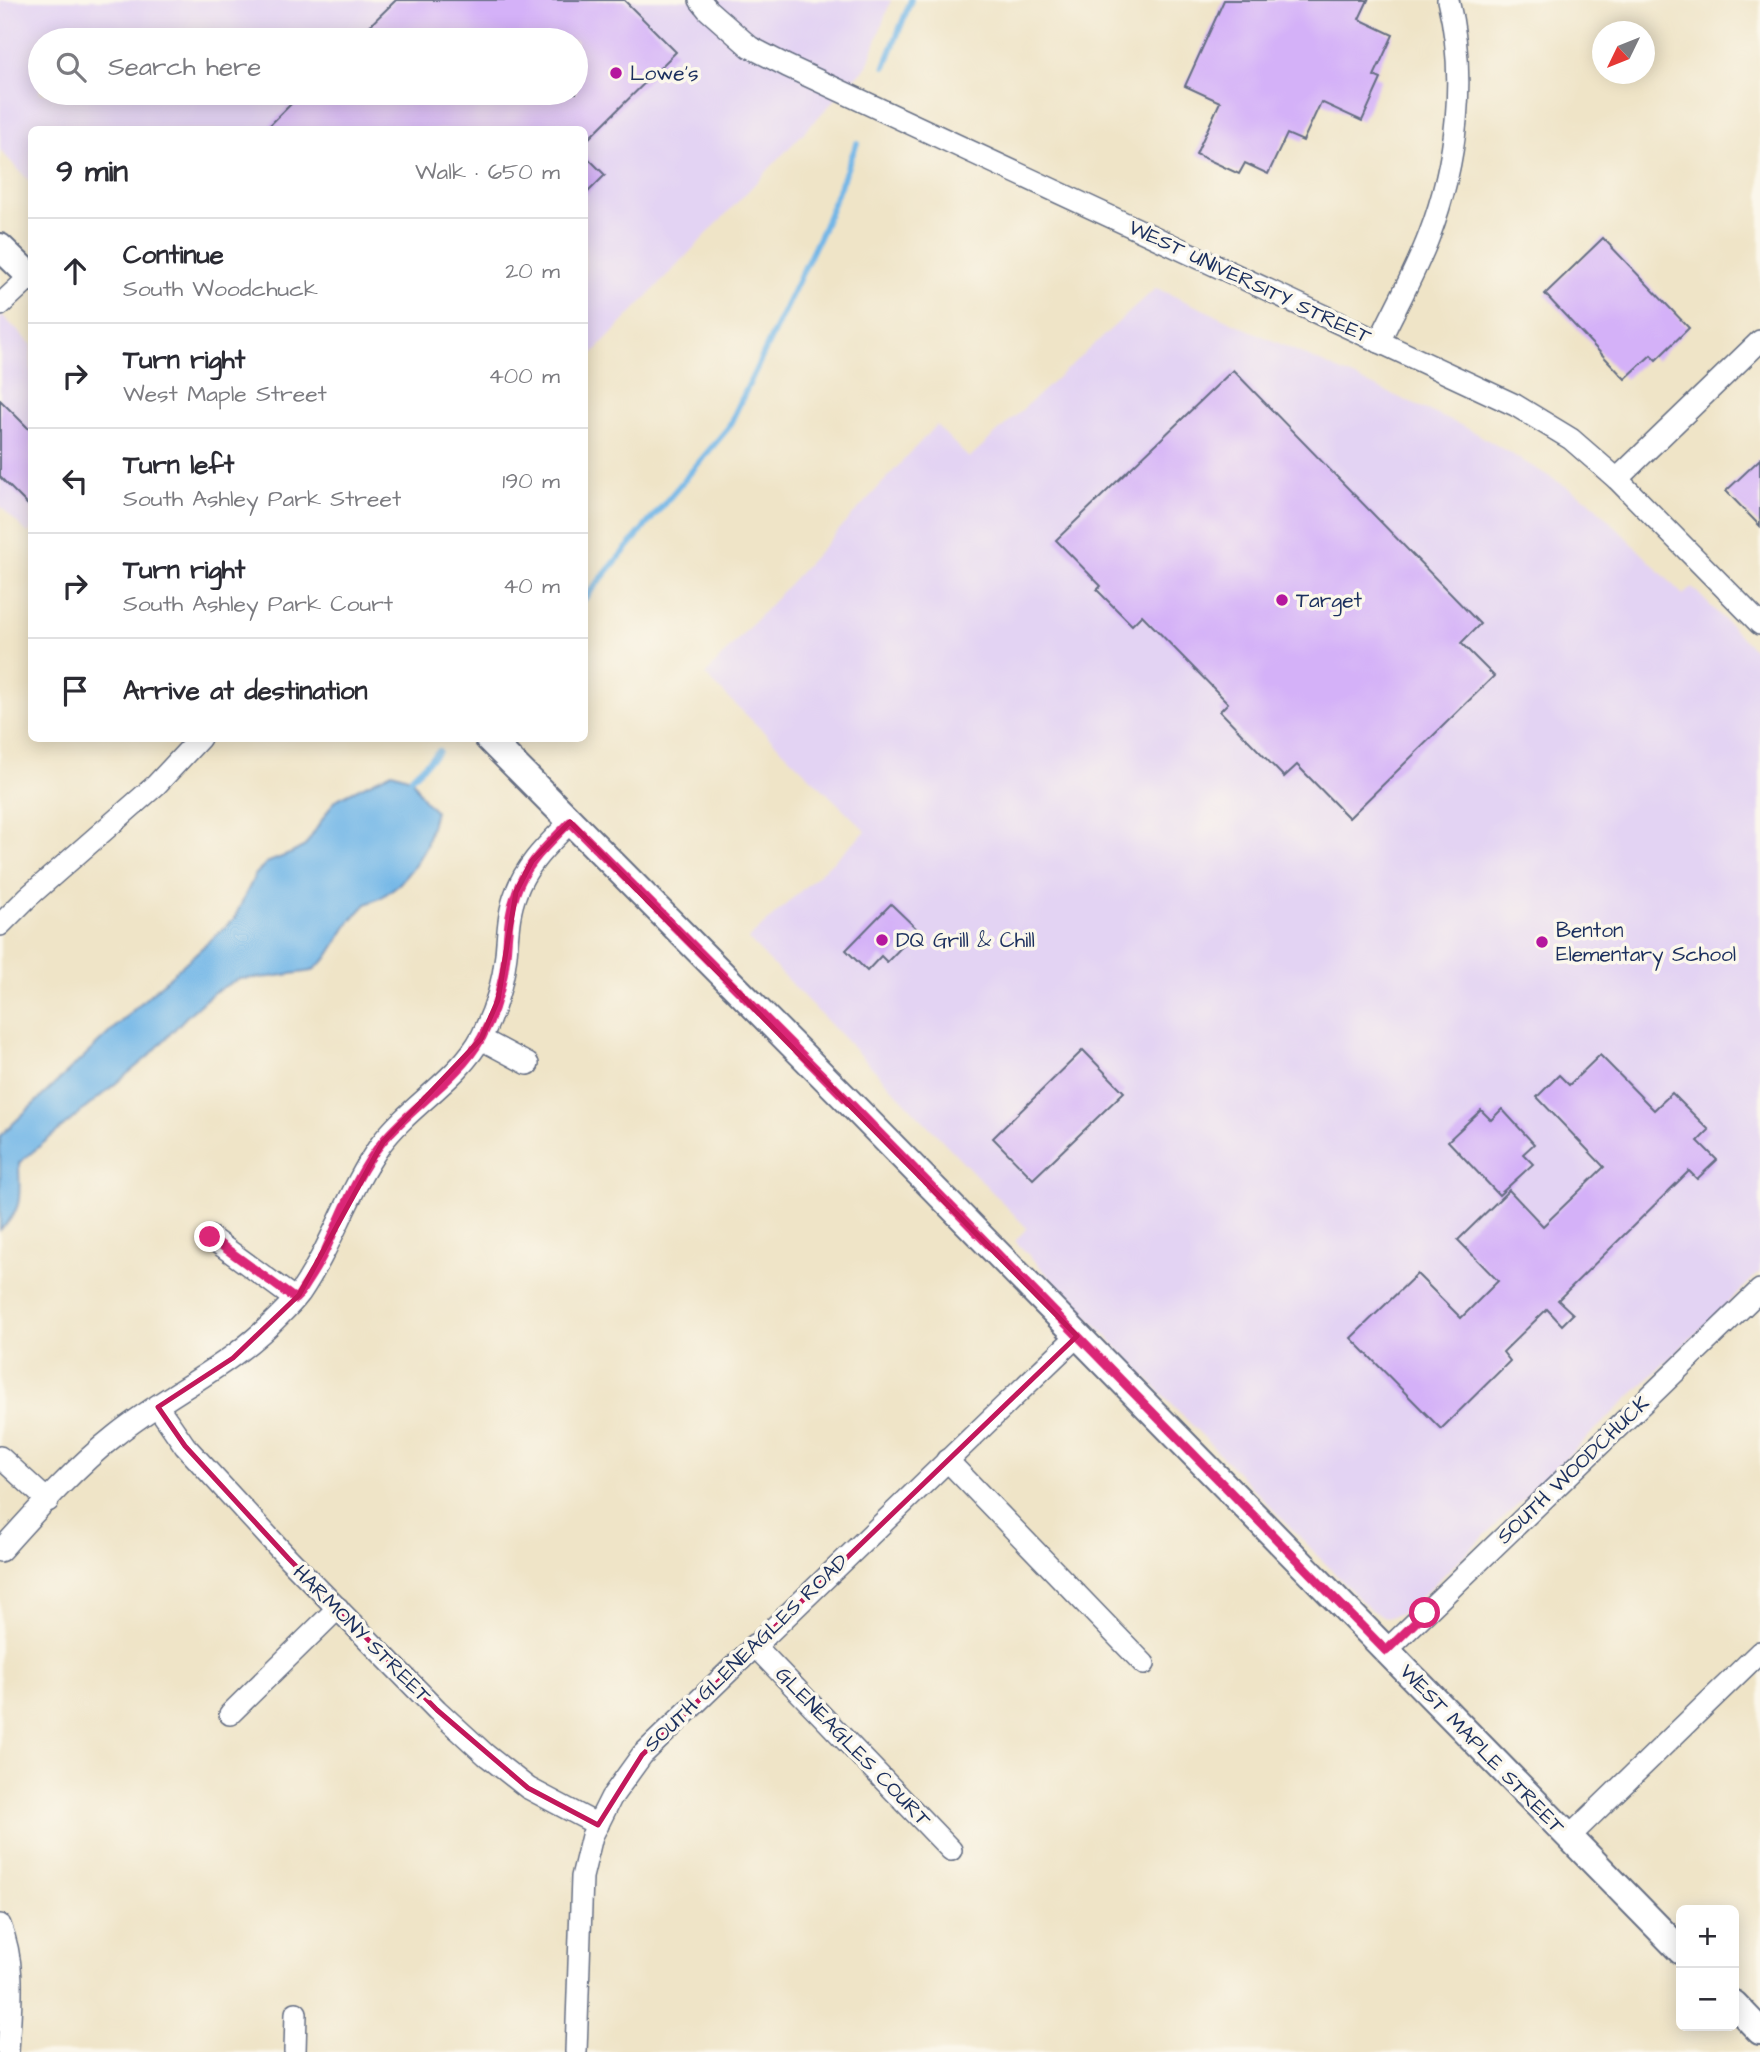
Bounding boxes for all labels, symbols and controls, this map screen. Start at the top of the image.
north arrow [1592,21,1655,84]
search box [28,28,588,105]
icon: search [52,48,90,86]
text: Search here [108,49,261,85]
place label: Lowe's [630,59,699,88]
marker: Lowe's [608,65,624,81]
text: 9 min [56,151,128,193]
text: Walk · 650 m [415,156,560,188]
street label: WEST UNIVERSITY STREET [1124,213,1377,351]
text: Continue [123,237,224,273]
icon: ahead [56,252,94,290]
text: 20 m [505,255,560,287]
text: South Woodchuck [123,273,318,305]
text: Turn right [123,342,245,378]
icon: right [56,357,94,395]
text: 400 m [488,360,560,392]
text: West Maple Street [123,378,327,410]
text: Turn left [123,447,234,483]
icon: left [56,462,94,500]
text: 190 m [502,465,560,497]
text: South Ashley Park Street [123,483,401,515]
text: Turn right [123,552,245,588]
icon: right [56,567,94,605]
text: 40 m [503,570,560,602]
place label: Target [1296,586,1363,617]
text: South Ashley Park Court [123,588,393,620]
marker: Target [1274,592,1290,608]
icon: arrive [56,672,94,710]
text: Arrive at destination [123,673,368,709]
place label: Benton Elementary School [1556,916,1736,971]
place label: DQ Grill & Chill [896,926,1035,955]
marker: DQ Grill & Chill [874,932,890,948]
marker: Benton Elementary School [1534,934,1550,950]
route end [194,1221,225,1252]
street label: SOUTH WOODCHUCK [1490,1389,1656,1551]
street label: SOUTH GLENEAGLES ROAD [638,1547,855,1758]
street label: HARMONY STREET [286,1558,438,1710]
route start [1409,1597,1440,1628]
street label: WEST MAPLE STREET [1393,1658,1572,1841]
street label: GLENEAGLES COURT [769,1660,938,1834]
map controls [1676,1905,1739,2031]
button: + [1676,1905,1739,1968]
button: − [1676,1968,1739,2031]

